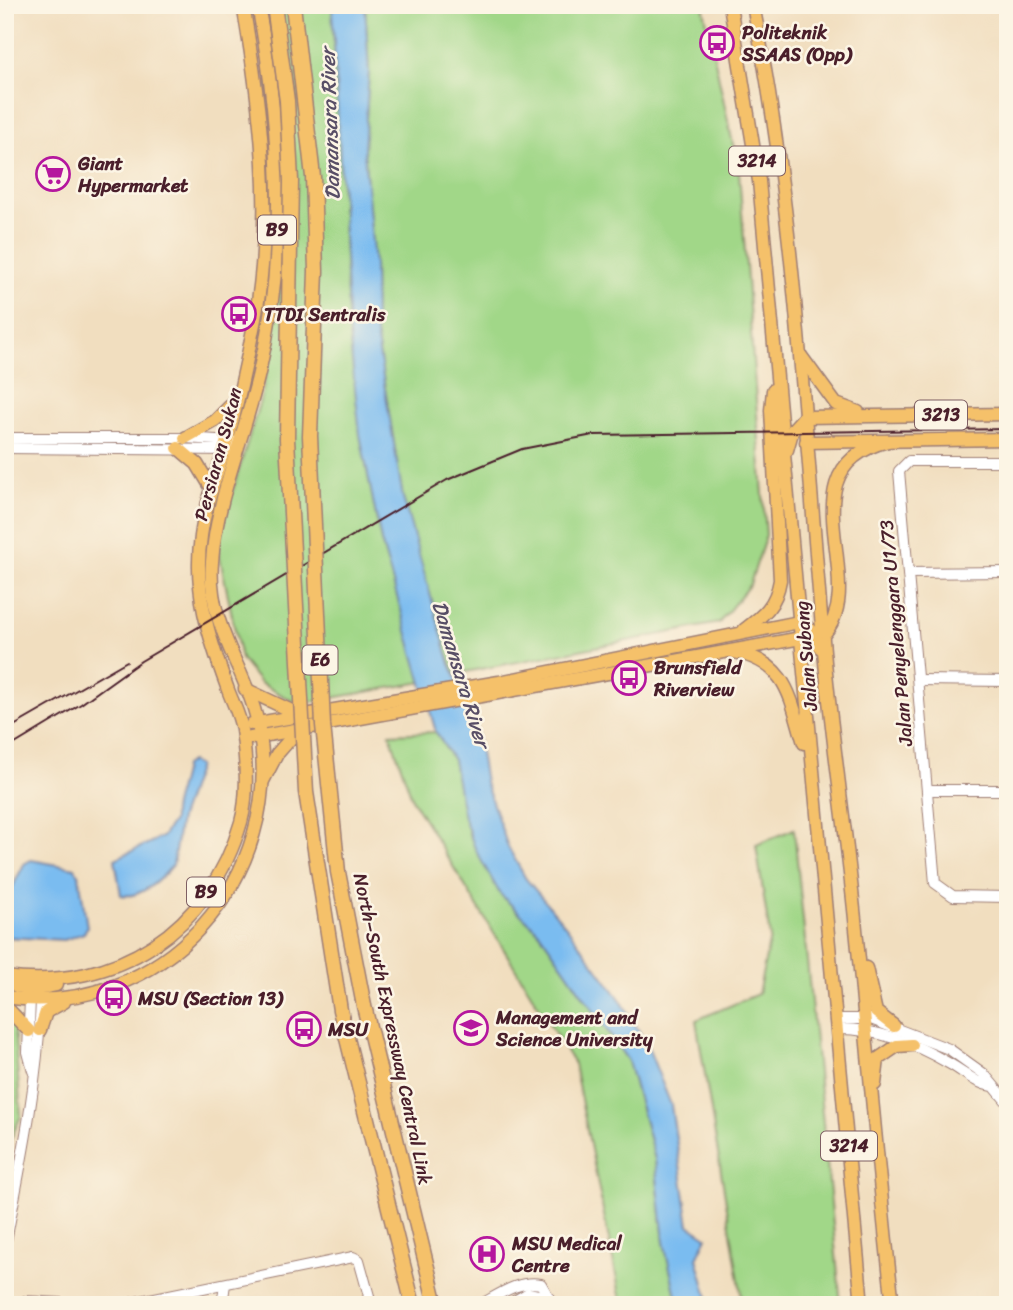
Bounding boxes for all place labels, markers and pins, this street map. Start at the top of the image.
place label: Politeknik SSAAS (Opp) [741,16,853,71]
bus stop icon: Politeknik SSAAS (Opp) [698,24,736,62]
place label: Giant Hypermarket [77,147,189,202]
supermarket icon: Giant Hypermarket [34,155,72,193]
bus stop icon: TTDI Sentralis [220,295,258,333]
place label: TTDI Sentralis [264,298,387,331]
place label: Brunsfield Riverview [653,651,743,706]
bus stop icon: Brunsfield Riverview [610,659,648,697]
bus stop icon: MSU (Section 13) [95,979,133,1017]
place label: MSU (Section 13) [137,982,284,1015]
place label: Management and Science University [495,1001,654,1056]
school or university icon: Management and Science University [452,1009,490,1047]
bus stop icon: MSU [285,1010,323,1048]
place label: MSU [327,1013,369,1046]
place label: MSU Medical Centre [511,1227,622,1282]
hospital icon: MSU Medical Centre [468,1235,506,1273]

